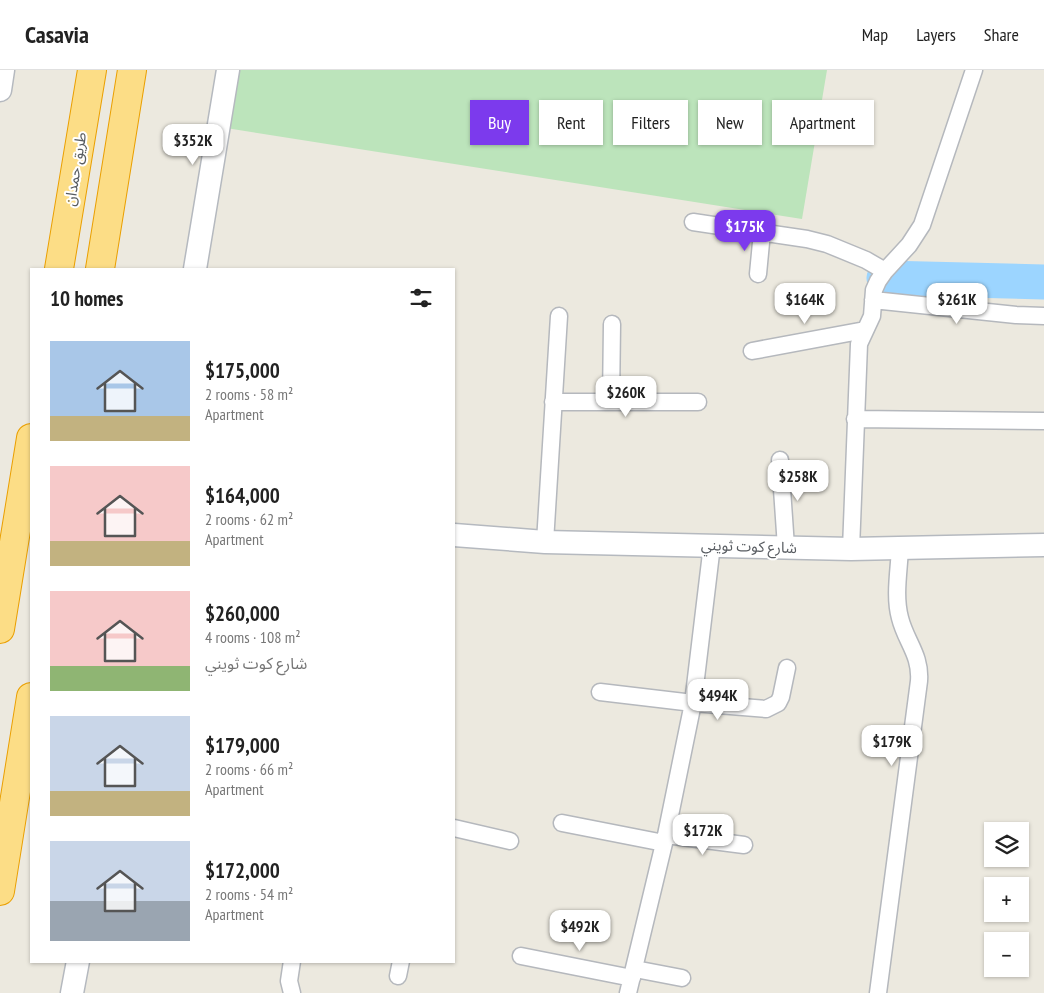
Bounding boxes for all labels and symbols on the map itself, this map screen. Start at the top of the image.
pin: $352K [158,124,228,166]
street label: طريق حمدان [60,131,91,208]
pin: $175K [710,210,780,252]
pin: $164K [770,282,840,325]
pin: $261K [922,282,992,325]
pin: $260K [591,376,661,418]
pin: $258K [763,460,833,502]
street label: شارع كوت ثويني [701,535,798,560]
pin: $494K [683,678,753,721]
pin: $179K [857,724,927,767]
pin: $172K [668,814,738,856]
pin: $492K [545,910,615,952]

